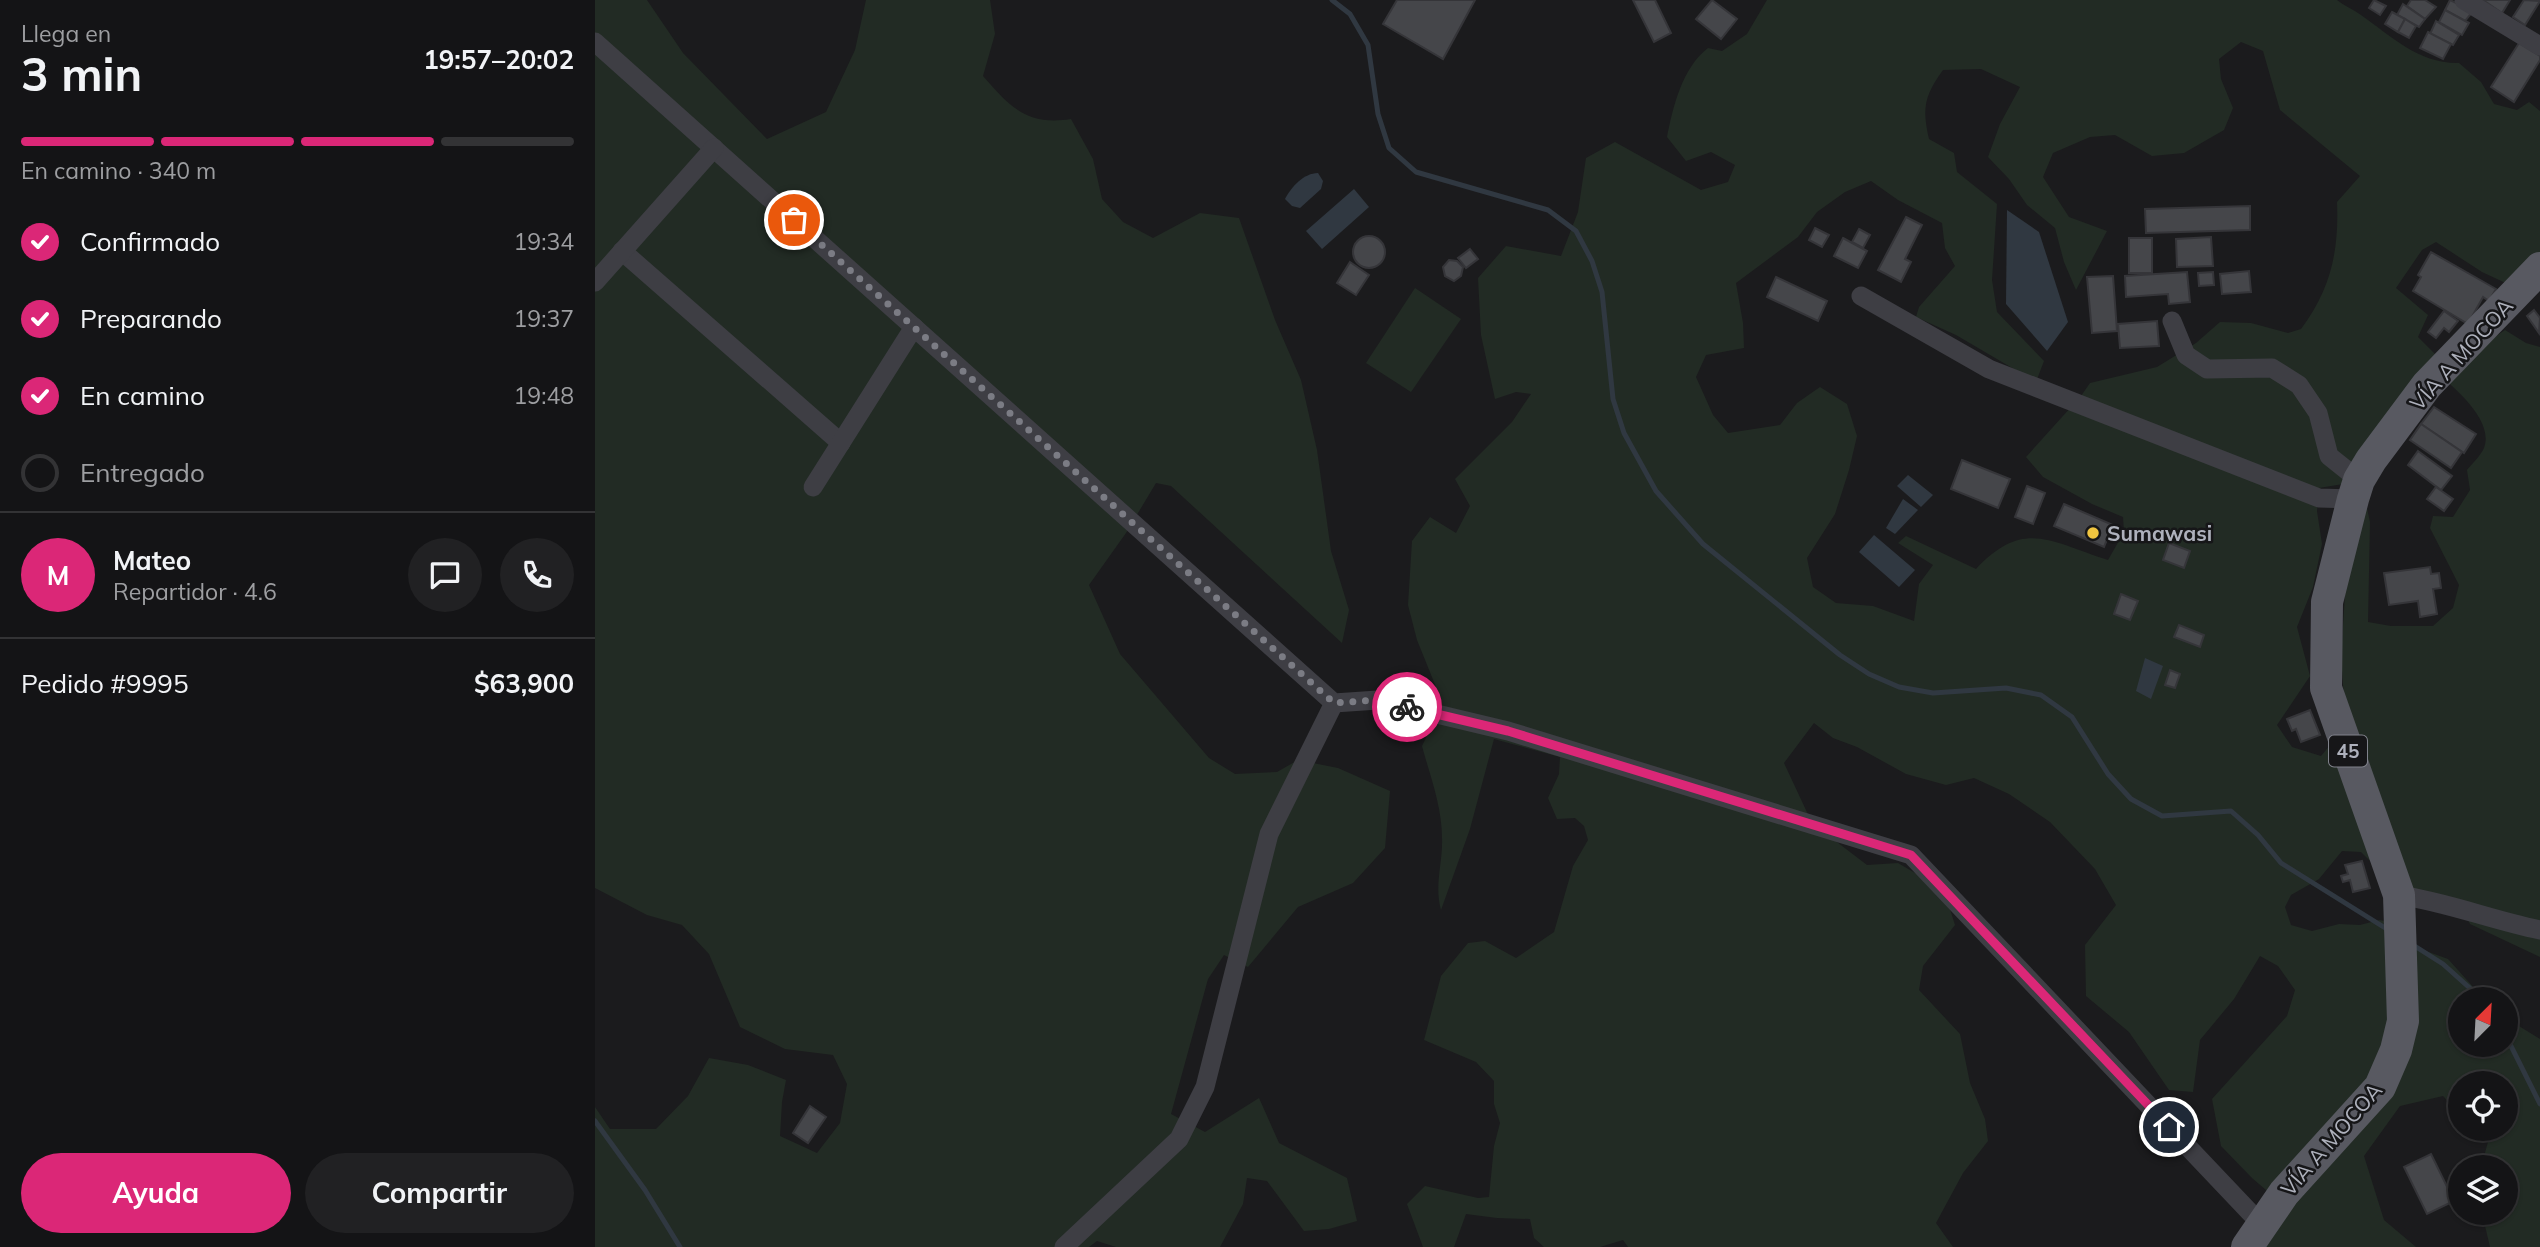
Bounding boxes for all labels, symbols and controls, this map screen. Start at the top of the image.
text: Llega en [21,19,111,48]
text: 19:57–20:02 [423,43,574,76]
text: 3 min [21,45,142,103]
text: En camino · 340 m [21,156,216,185]
pin [764,190,824,250]
icon: bag [775,201,813,239]
icon: check [21,223,59,261]
text: Confirmado [80,225,220,258]
text: 19:34 [514,227,574,256]
street label: VÍA A MOCOA [2404,292,2518,415]
icon: check [21,300,59,338]
text: Preparando [80,302,222,335]
text: 19:37 [514,304,574,333]
icon: check [21,377,59,415]
text: En camino [80,379,205,412]
text: 19:48 [514,381,574,410]
text: Entregado [80,456,205,489]
place label: Sumawasi [2107,520,2212,546]
marker: Sumawasi [2085,525,2101,541]
button: chat [408,538,482,612]
button: phone [500,538,574,612]
text: Mateo [113,544,191,577]
text: M [47,559,69,592]
text: Repartidor · 4.6 [113,577,277,606]
text: Pedido #9995 [21,667,189,700]
text: $63,900 [474,667,574,700]
courier [1372,672,1442,742]
icon: bike [1388,688,1426,726]
road number: 45 [2329,736,2367,766]
north arrow [2448,987,2518,1057]
map controls [2448,987,2518,1225]
button: locate [2448,1071,2518,1141]
street label: VÍA A MOCOA [2275,1077,2388,1201]
pin [2139,1097,2199,1157]
icon: home [2150,1108,2188,1146]
button: Ayuda [21,1153,291,1233]
button: Compartir [305,1153,574,1233]
button: layers [2448,1155,2518,1225]

